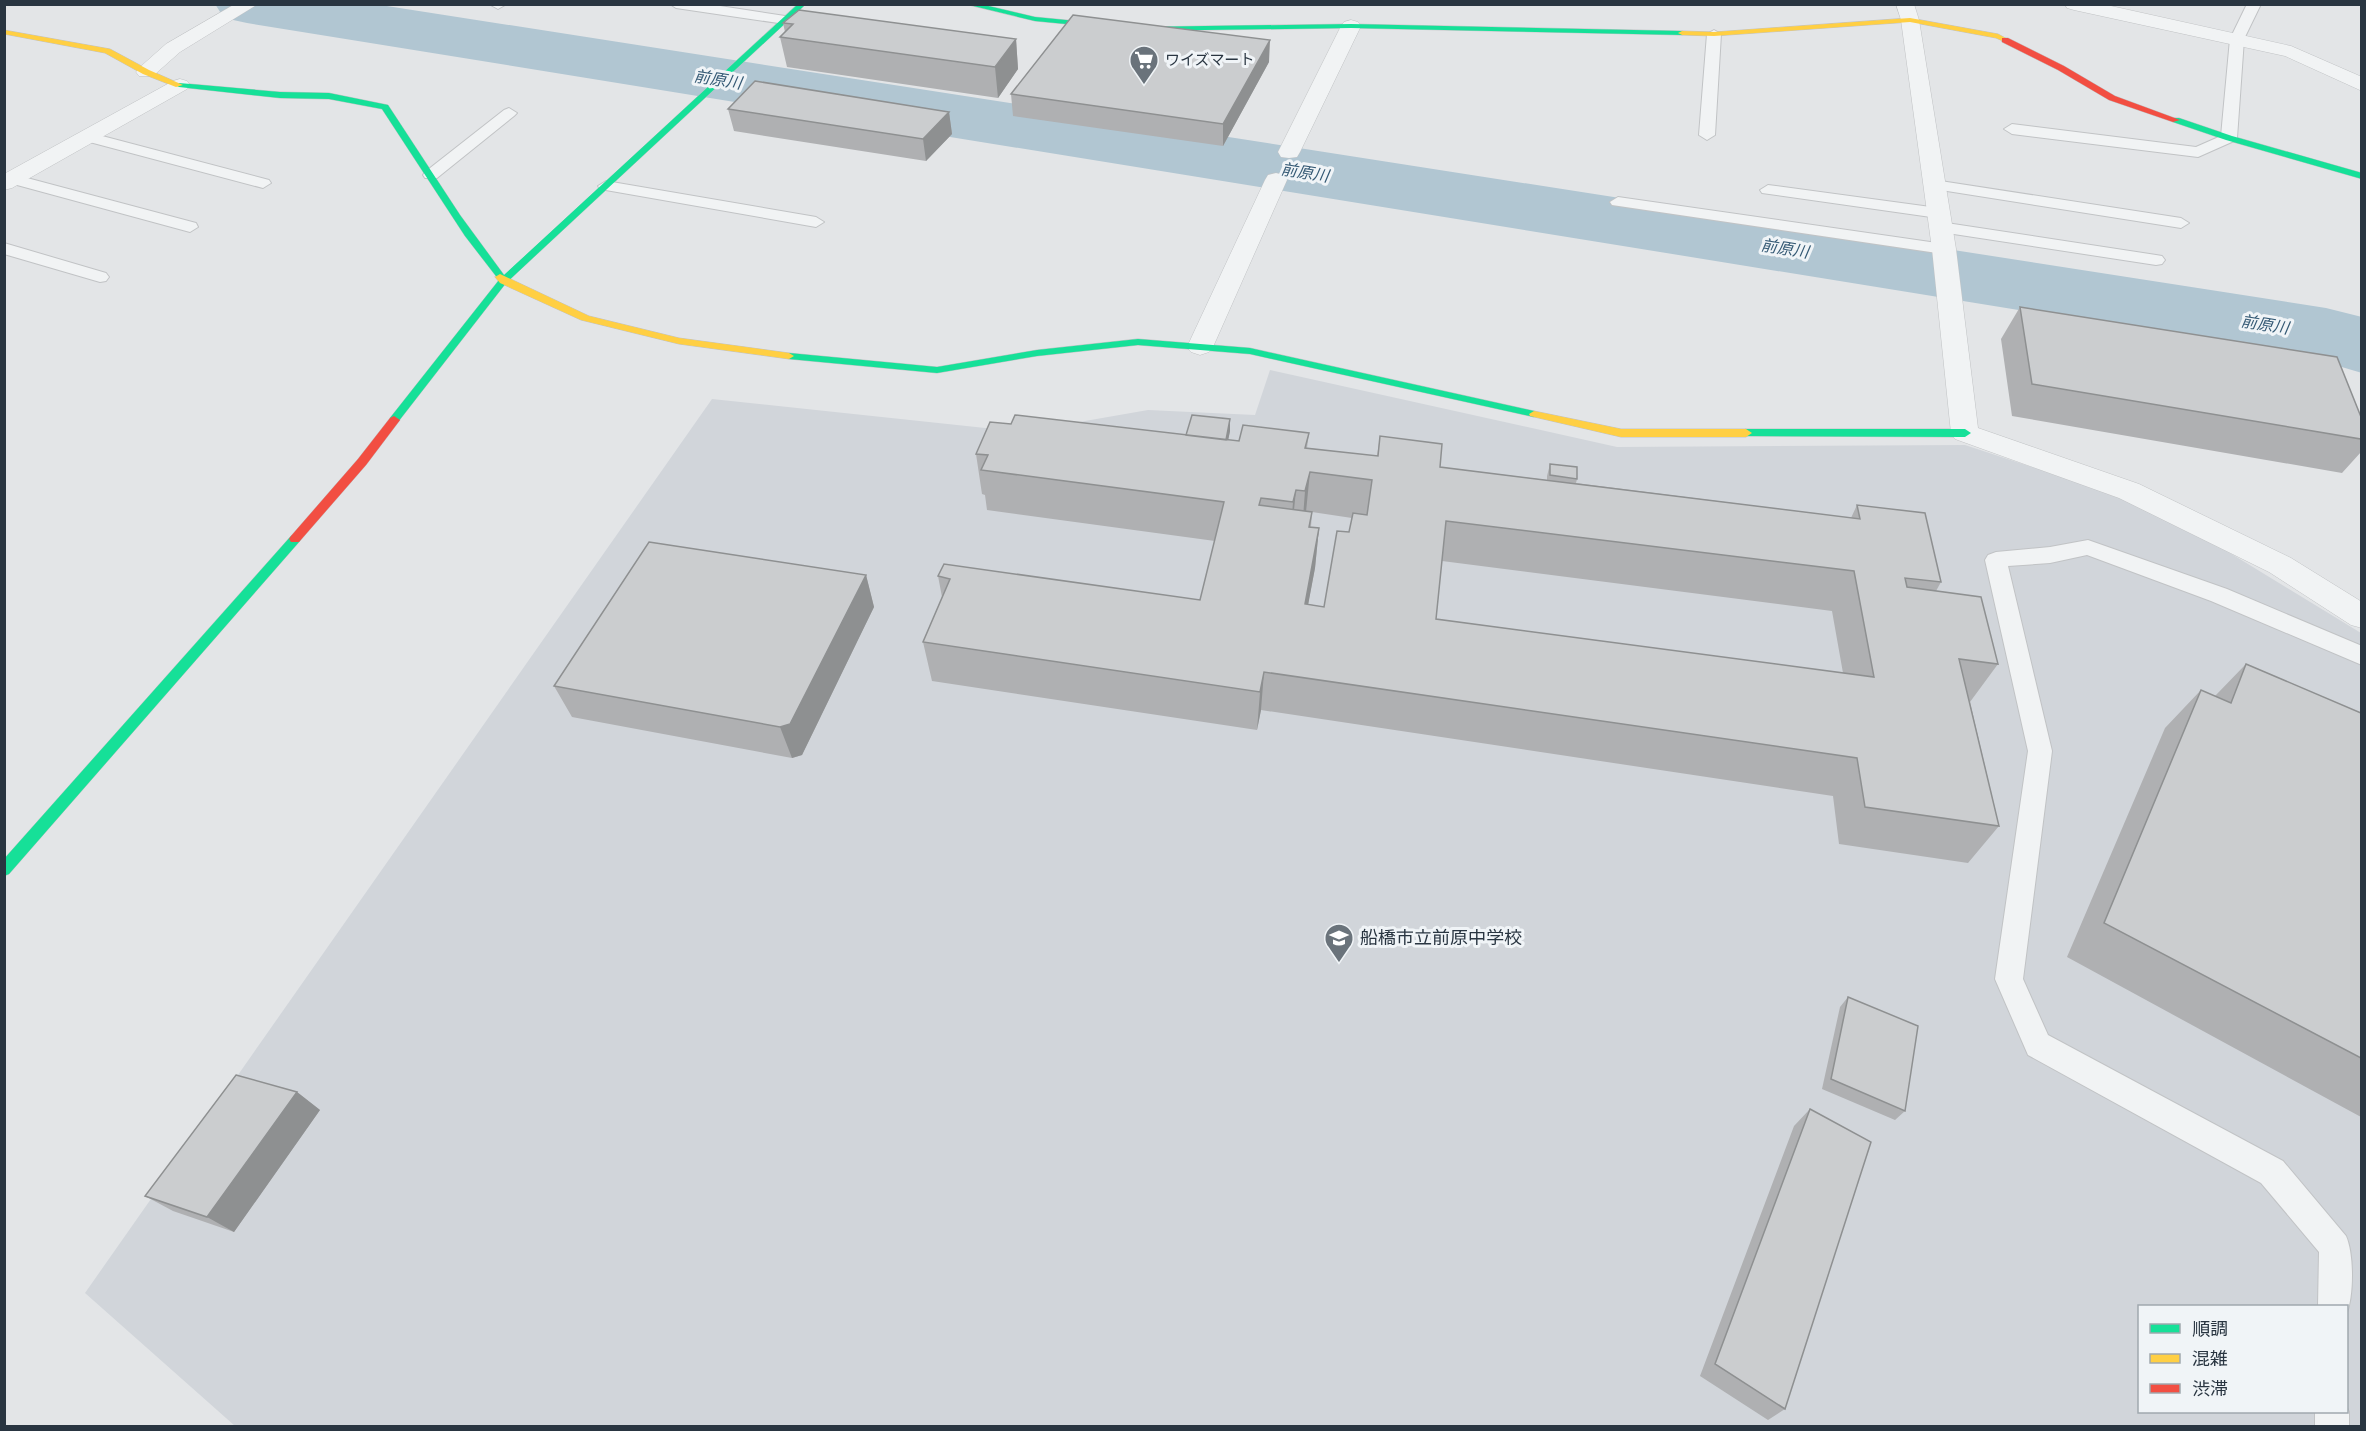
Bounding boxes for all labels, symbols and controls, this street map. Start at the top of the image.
supermarket icon: ワイズマート [1128,44,1160,86]
place label: ワイズマート [1165,51,1255,69]
water label: 前原川 [693,66,745,93]
water label: 前原川 [1280,159,1332,186]
water label: 前原川 [1760,235,1812,262]
water label: 前原川 [2240,311,2292,338]
school or university icon: 船橋市立前原中学校 [1323,922,1355,964]
place label: 船橋市立前原中学校 [1360,927,1522,949]
legend [2138,1305,2348,1413]
text: 順調 [2192,1318,2228,1340]
text: 混雑 [2192,1348,2228,1370]
text: 渋滞 [2192,1378,2228,1400]

